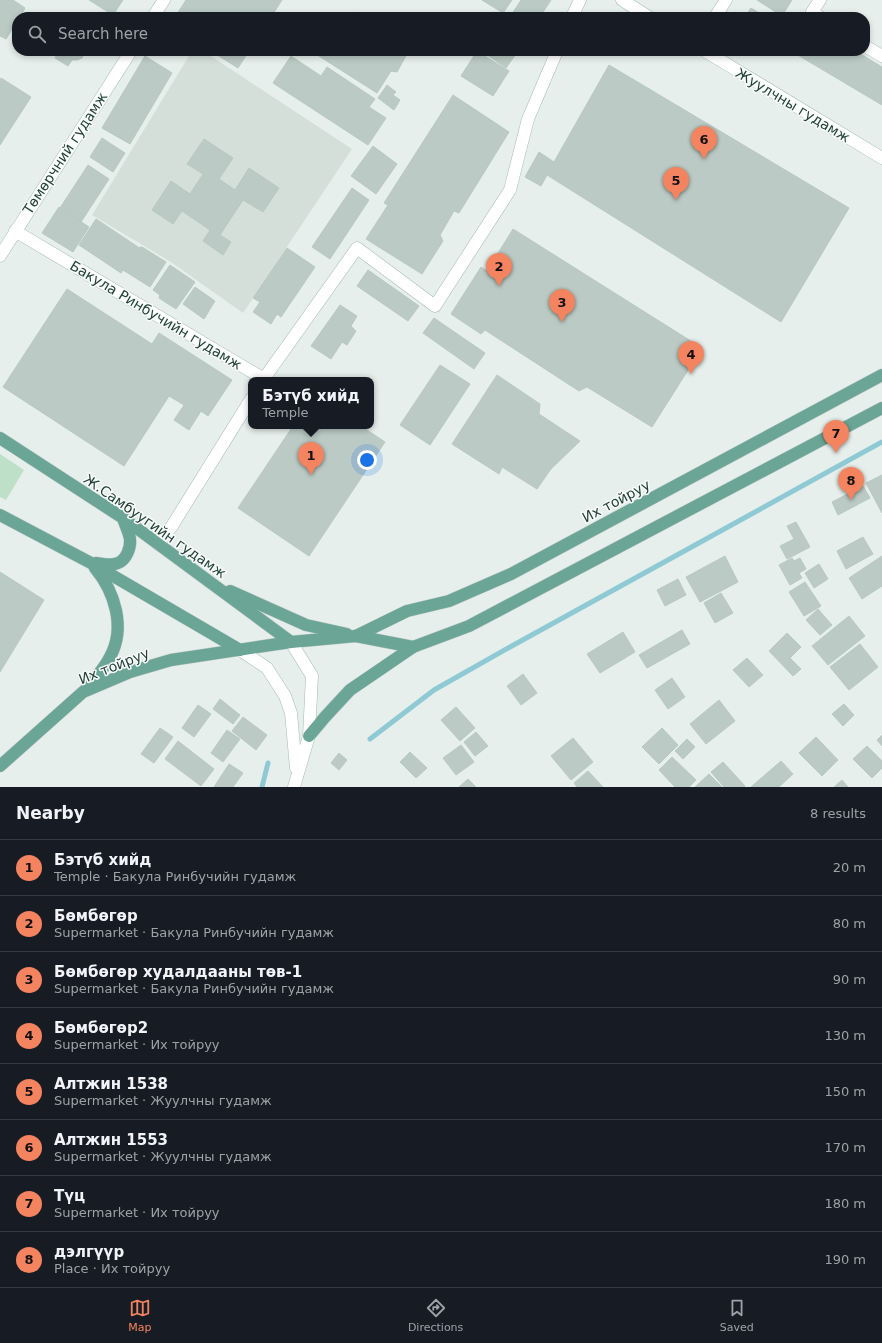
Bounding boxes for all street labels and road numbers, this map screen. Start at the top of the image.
street label: Жуулчны гудамж [733,65,853,146]
street label: Төмөрчний гудамж [19,89,111,218]
street label: Бакула Ринбучийн гудамж [67,257,245,373]
street label: Ж.Самбуугийн гудамж [81,471,229,581]
street label: Их тойруу [579,476,653,526]
street label: Их тойруу [76,645,152,687]

